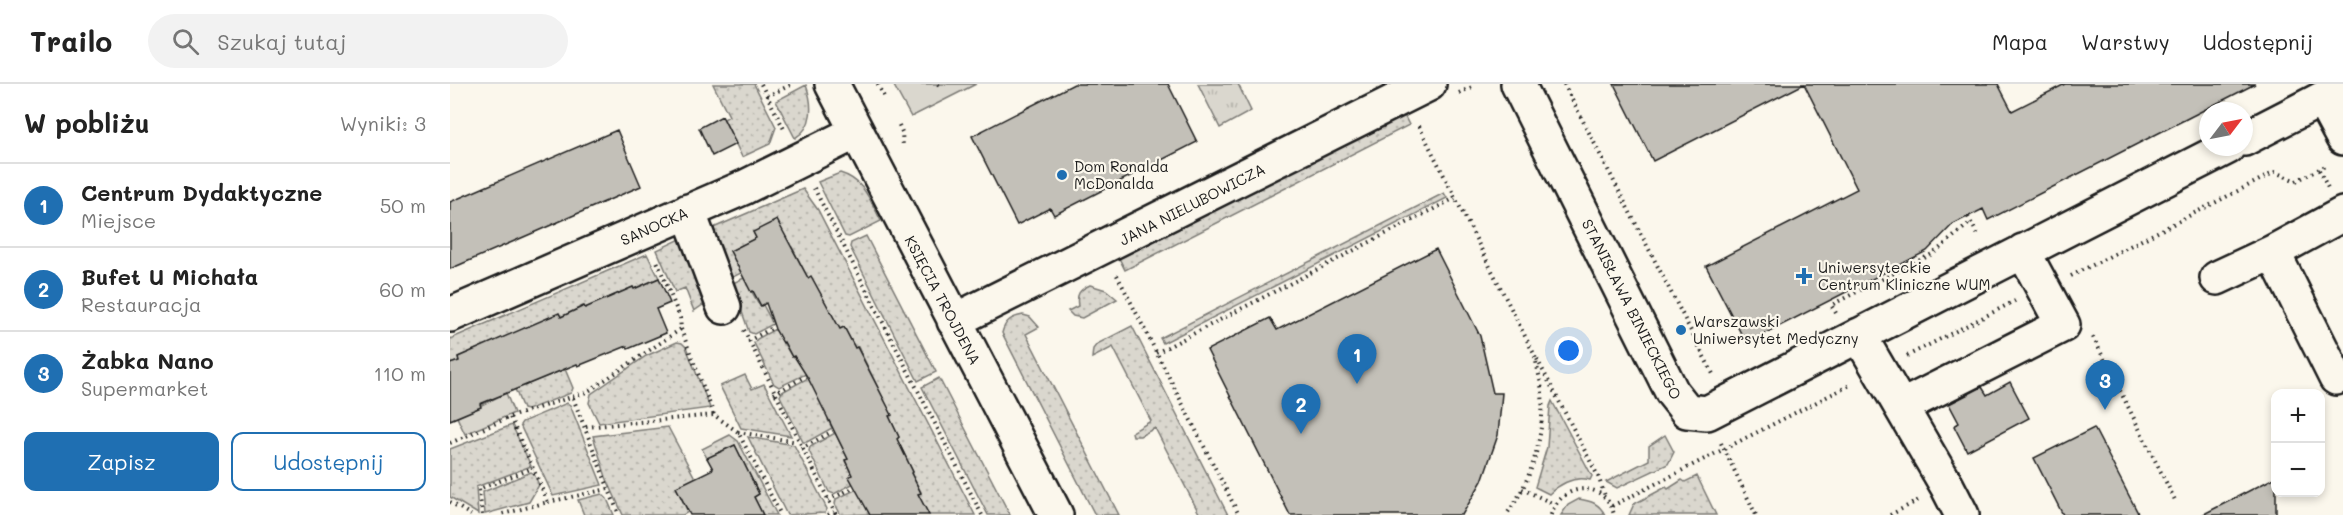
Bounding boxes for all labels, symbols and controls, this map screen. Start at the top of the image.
search box [148,14,568,68]
text: Trailo [30,23,112,59]
icon: search [169,25,202,58]
text: Szukaj tutaj [217,27,346,56]
text: Mapa [1992,28,2048,55]
text: Warstwy [2081,28,2170,55]
text: Udostępnij [2203,28,2313,55]
north arrow [2199,102,2253,156]
text: W pobliżu [24,106,150,140]
text: Wyniki: 3 [340,110,426,136]
place label: Dom Ronalda McDonalda [1074,156,1169,193]
street label: JANA NIELUBOWICZA [1116,159,1268,249]
marker: Dom Ronalda McDonalda [1055,168,1069,182]
text: Centrum Dydaktyczne [81,178,322,207]
text: 1 [39,192,48,218]
text: 50 m [380,192,426,218]
street label: SANOCKA [617,202,691,250]
text: Miejsce [81,207,156,233]
street label: STANISŁAWA BINIECKIEGO [1578,215,1686,403]
street label: KSIĘCIA TROJDENA [900,232,986,368]
place label: Uniwersyteckie Centrum Kliniczne WUM [1818,257,1990,294]
text: Bufet U Michała [81,262,258,291]
marker: Uniwersyteckie Centrum Kliniczne WUM [1795,267,1813,285]
text: 2 [38,276,49,302]
text: 60 m [379,276,426,302]
text: Restauracja [81,291,202,317]
place label: Warszawski Uniwersytet Medyczny [1693,311,1859,348]
marker: Warszawski Uniwersytet Medyczny [1674,323,1688,337]
pin: 1 [1338,334,1376,384]
your location [1554,336,1583,365]
text: Żabka Nano [81,346,214,375]
text: 3 [38,360,50,386]
text: 110 m [373,360,426,386]
pin: 3 [2086,360,2124,410]
text: Supermarket [81,375,208,401]
pin: 2 [1282,384,1320,434]
map controls [2271,389,2325,497]
button: + [2271,389,2325,443]
button: Zapisz [24,432,219,491]
button: Udostępnij [231,432,426,491]
button: − [2271,443,2325,497]

